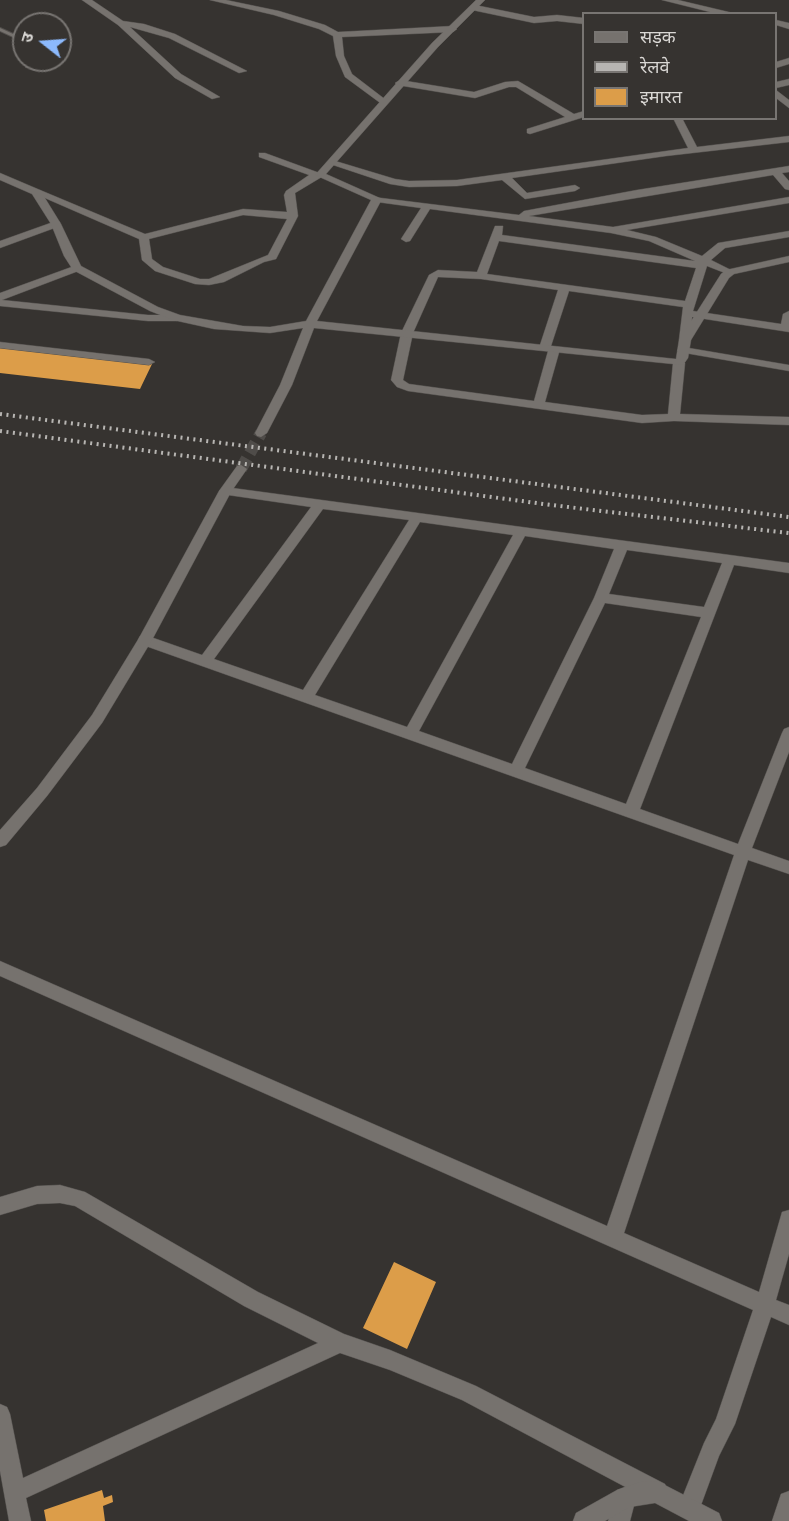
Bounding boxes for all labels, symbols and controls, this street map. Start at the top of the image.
north arrow [12,12,72,72]
legend [582,12,777,120]
text: सड़क [640,25,676,47]
text: उ [16,30,38,45]
text: रेलवे [640,55,670,77]
text: इमारत [640,85,682,107]

